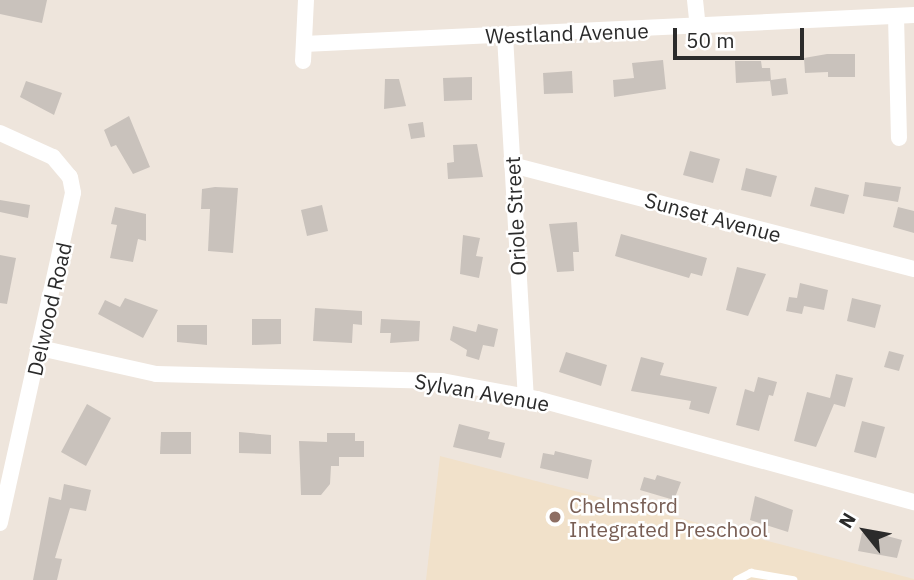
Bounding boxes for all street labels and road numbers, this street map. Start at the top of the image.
street label: Westland Avenue [485,18,649,48]
street label: Oriole Street [499,156,531,276]
street label: Sunset Avenue [642,187,784,247]
street label: Delwood Road [21,240,77,378]
street label: Sylvan Avenue [413,368,551,416]

